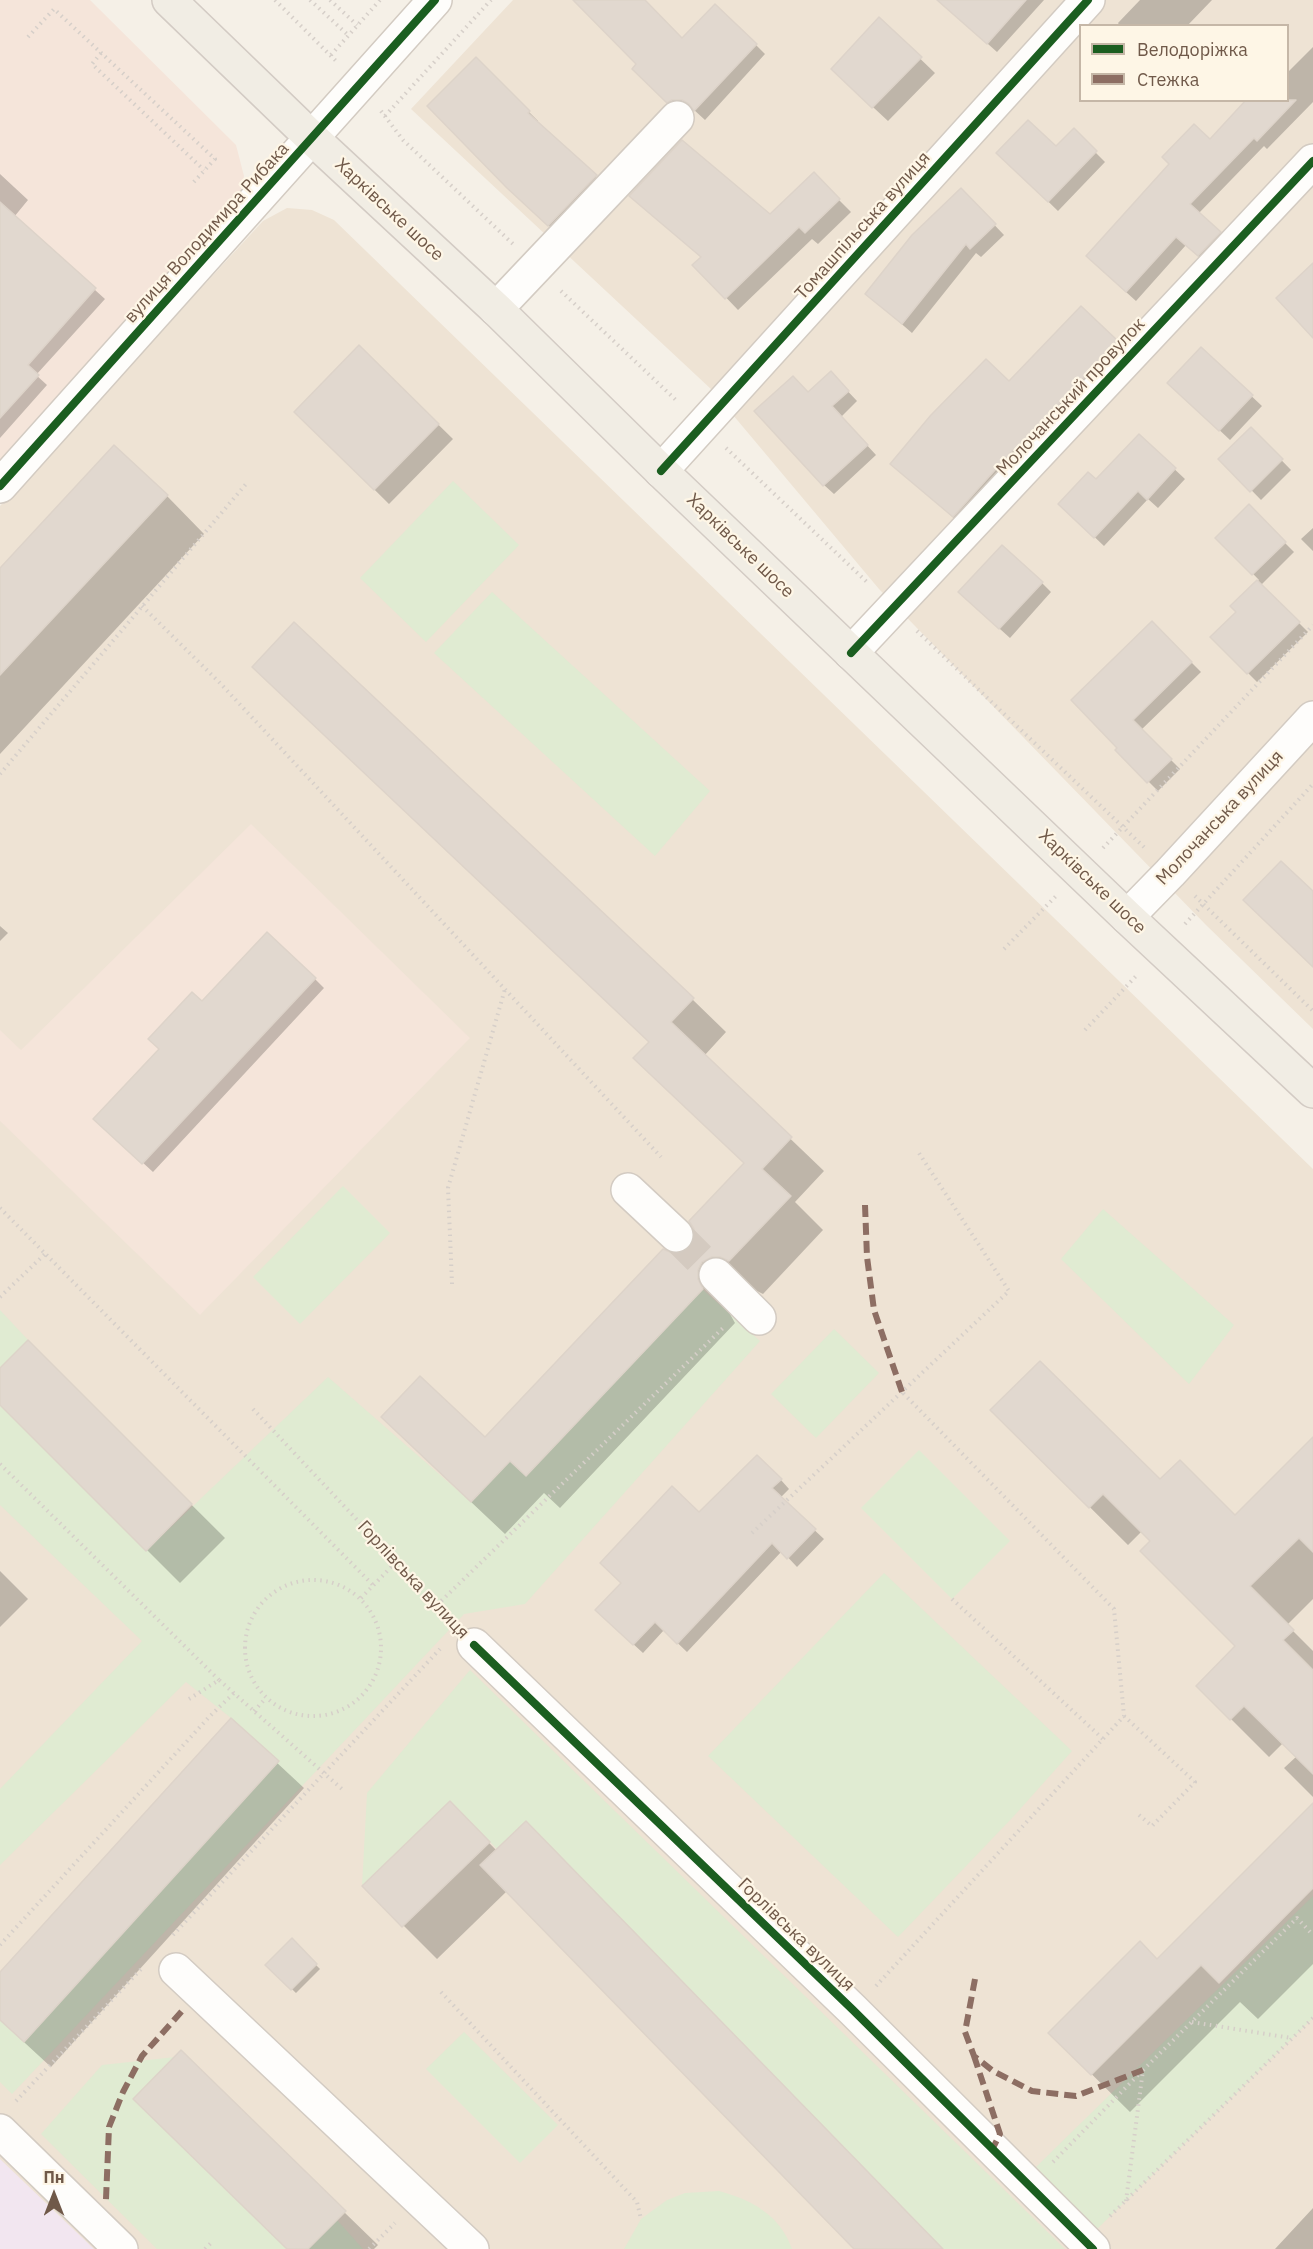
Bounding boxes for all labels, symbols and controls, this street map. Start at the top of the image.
legend [1079,24,1289,102]
text: Велодоріжка [1137,38,1248,61]
text: Стежка [1137,68,1199,91]
street label: вулиця Володимира Рибака [120,138,294,328]
street label: Томашпільська вулиця [791,147,935,305]
street label: Харківське шосе [330,154,448,266]
street label: Молочанський провулок [992,314,1150,480]
street label: Харківське шосе [682,489,798,603]
street label: Молочанська вулиця [1152,746,1288,890]
street label: Харківське шосе [1034,825,1150,939]
street label: Горлівська вулиця [353,1516,473,1644]
street label: Горлівська вулиця [733,1874,859,1996]
north arrow [24,2165,84,2225]
text: Пн [43,2167,65,2187]

